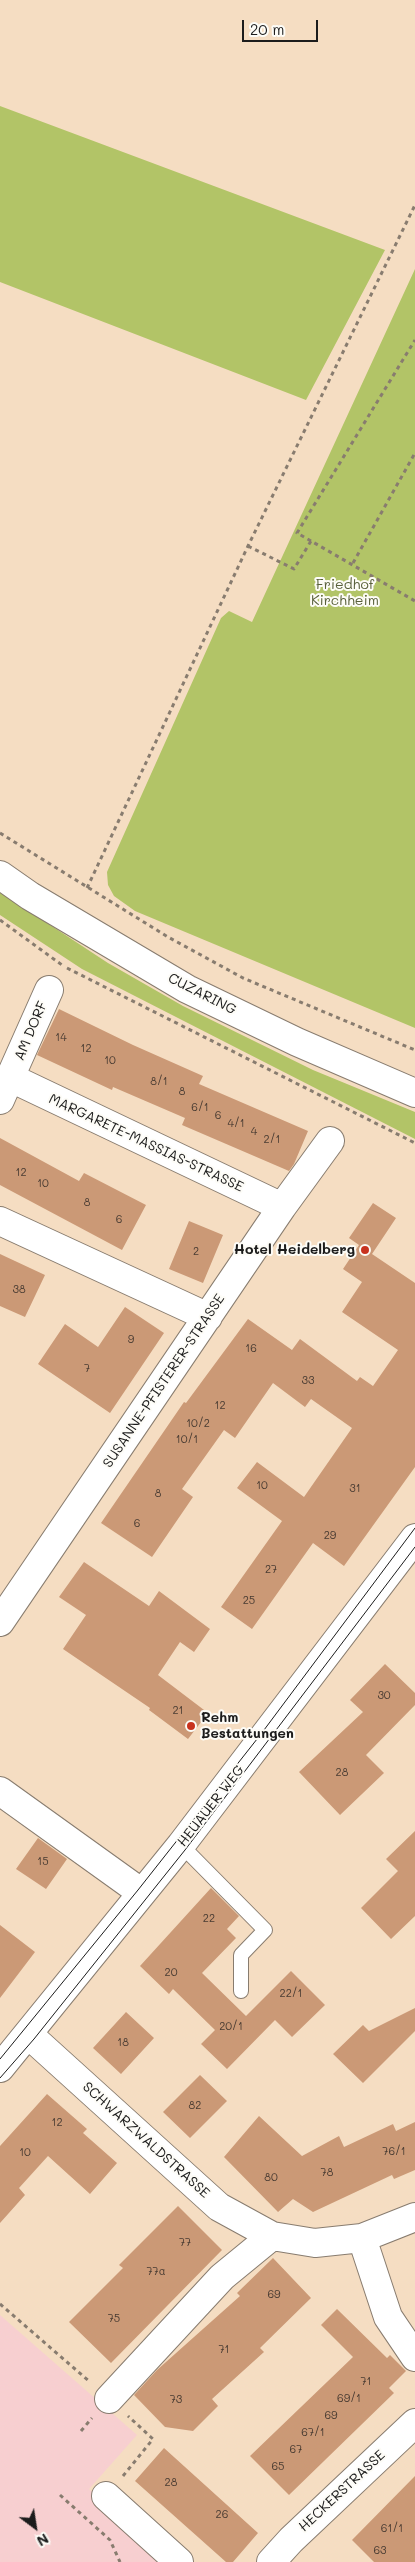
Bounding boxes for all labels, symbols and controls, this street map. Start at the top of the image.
scale bar [245,10,321,42]
text: 20 m [250,19,284,39]
park label: Friedhof Kirchheim [311,577,379,610]
street label: CUZARING [165,970,239,1018]
street label: AM DORF [11,999,51,1063]
house number: 14 [55,1031,67,1045]
house number: 12 [80,1042,92,1056]
house number: 10 [104,1054,116,1068]
house number: 8/1 [150,1075,168,1089]
house number: 8 [179,1085,185,1099]
street label: MARGARETE-MASSIAS-STRASSE [46,1090,246,1196]
house number: 6/1 [191,1101,209,1115]
house number: 6 [215,1109,221,1123]
house number: 4/1 [227,1117,245,1131]
house number: 4 [251,1125,257,1139]
house number: 2/1 [264,1133,280,1147]
house number: 12 [15,1166,27,1180]
house number: 10 [37,1177,49,1191]
house number: 8 [84,1196,90,1210]
house number: 6 [116,1213,122,1227]
place label: Hotel Heidelberg [234,1242,355,1258]
marker: Hotel Heidelberg [359,1244,371,1256]
house number: 2 [193,1245,199,1259]
house number: 38 [12,1283,26,1297]
street label: SUSANNE-PFISTERER-STRASSE [100,1291,228,1471]
house number: 9 [128,1333,134,1347]
house number: 16 [245,1342,257,1356]
house number: 7 [84,1362,90,1376]
house number: 33 [302,1374,314,1388]
house number: 12 [214,1399,226,1413]
house number: 10/2 [186,1417,210,1431]
house number: 10/1 [176,1433,198,1447]
house number: 10 [256,1479,268,1493]
house number: 31 [349,1482,361,1496]
house number: 8 [155,1487,161,1501]
house number: 6 [134,1517,140,1531]
house number: 29 [324,1529,336,1543]
house number: 27 [265,1563,277,1577]
house number: 25 [243,1594,255,1608]
house number: 30 [377,1689,391,1703]
house number: 21 [172,1704,184,1718]
place label: Rehm Bestattungen [201,1710,294,1742]
marker: Rehm Bestattungen [185,1720,197,1732]
street label: HEUAUER WEG [174,1762,248,1850]
house number: 28 [336,1766,348,1780]
house number: 15 [37,1855,49,1869]
house number: 22 [203,1912,215,1926]
house number: 20 [165,1966,177,1980]
house number: 22/1 [280,1987,302,2001]
house number: 20/1 [219,2020,243,2034]
house number: 18 [117,2036,129,2050]
street label: SCHWARZWALDSTRASSE [79,2078,213,2202]
house number: 82 [189,2099,201,2113]
house number: 12 [51,2116,63,2130]
house number: 76/1 [382,2145,406,2159]
house number: 10 [19,2146,31,2160]
house number: 78 [321,2166,333,2180]
house number: 80 [264,2171,278,2185]
house number: 77 [179,2236,191,2250]
house number: 77a [146,2265,166,2279]
house number: 69 [267,2288,281,2302]
house number: 75 [108,2312,120,2326]
house number: 71 [218,2343,230,2357]
house number: 71 [360,2375,372,2389]
house number: 69/1 [337,2392,361,2406]
house number: 73 [170,2393,182,2407]
house number: 69 [324,2409,338,2423]
house number: 67/1 [301,2426,325,2440]
house number: 67 [290,2443,302,2457]
street label: HECKERSTRASSE [295,2447,389,2535]
house number: 65 [271,2460,285,2474]
house number: 28 [165,2476,177,2490]
north arrow [10,2502,60,2552]
house number: 26 [216,2508,228,2522]
house number: 61/1 [381,2522,403,2536]
text: N [34,2529,52,2551]
house number: 63 [373,2544,387,2558]

